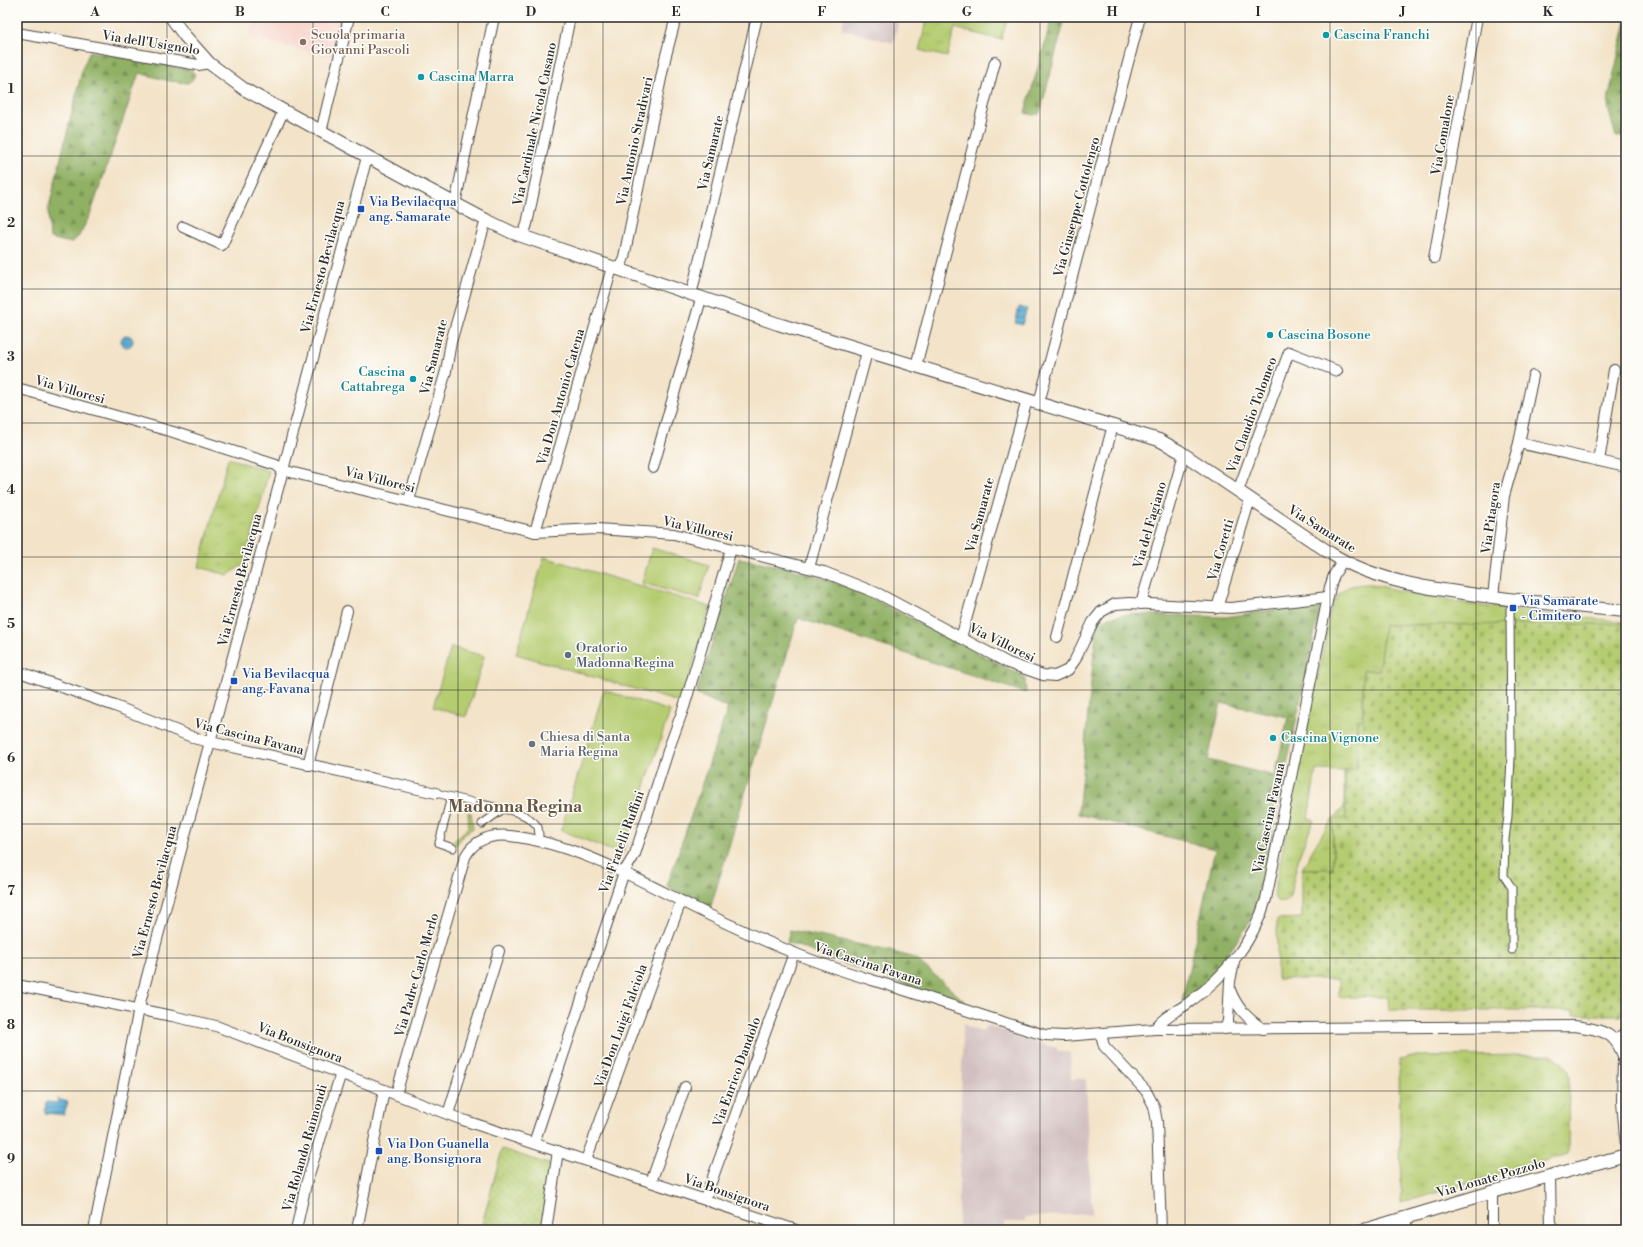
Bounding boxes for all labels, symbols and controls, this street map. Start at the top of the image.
text: A [89,4,100,20]
text: B [235,4,245,20]
text: C [380,4,390,20]
text: D [526,4,536,20]
text: E [671,4,681,20]
text: F [817,4,827,20]
text: G [962,4,973,20]
text: H [1107,4,1118,20]
text: I [1255,4,1261,20]
text: J [1398,4,1406,20]
text: K [1543,4,1554,20]
street label: Via dell'Usignolo [100,27,201,59]
place label: Scuola primaria Giovanni Pascoli [311,27,410,58]
place label: Cascina Franchi [1334,27,1430,43]
marker: Cascina Franchi [1321,30,1331,40]
marker: Scuola primaria Giovanni Pascoli [298,37,308,47]
street label: Via Cardinale Nicola Cusano [510,41,560,208]
place label: Cascina Marra [429,69,515,85]
marker: Cascina Marra [416,72,426,82]
street label: Via Antonio Stradivari [613,75,657,208]
text: 1 [8,81,15,97]
street label: Via Comalone [1428,93,1458,178]
street label: Via Samarate [694,113,728,193]
street label: Via Giuseppe Cottolengo [1050,135,1103,280]
place label: Via Bevilacqua ang. Samarate [368,194,457,225]
street label: Via Ernesto Bevilacqua [297,198,349,336]
marker: Via Bevilacqua ang. Samarate [356,204,366,214]
text: 2 [7,215,15,231]
street label: Via Samarate [417,317,451,397]
street label: Via Don Antonio Catena [534,326,588,468]
place label: Cascina Bosone [1278,327,1371,343]
marker: Cascina Bosone [1265,330,1275,340]
text: 3 [7,349,15,365]
street label: Via Claudio Tolomeo [1223,355,1280,476]
place label: Cascina Cattabrega [341,364,405,395]
street label: Via Villoresi [32,372,107,408]
marker: Cascina Cattabrega [408,374,418,384]
street label: Via Villoresi [342,463,417,496]
street label: Via Samarate [962,475,998,555]
street label: Via del Fagiano [1130,480,1170,571]
street label: Via Pitagora [1478,480,1504,556]
text: 4 [7,482,16,498]
street label: Via Samarate [1284,501,1359,556]
street label: Via Ernesto Bevilacqua [214,511,266,649]
street label: Via Villoresi [660,513,735,545]
street label: Via Coretti [1204,517,1237,584]
place label: Via Samarate - Cimitero [1520,593,1599,624]
marker: Via Samarate - Cimitero [1508,603,1518,613]
text: 5 [7,616,15,632]
street label: Via Villoresi [965,620,1038,666]
place label: Oratorio Madonna Regina [576,640,675,671]
marker: Oratorio Madonna Regina [563,650,573,660]
place label: Via Bevilacqua ang. Favana [241,666,330,697]
marker: Via Bevilacqua ang. Favana [229,676,239,686]
street label: Via Cascina Favana [191,715,306,758]
place label: Chiesa di Santa Maria Regina [540,729,630,760]
place label: Cascina Vignone [1281,730,1379,746]
marker: Cascina Vignone [1268,733,1278,743]
marker: Chiesa di Santa Maria Regina [527,739,537,749]
text: 6 [7,750,15,766]
street label: Via Cascina Favana [1249,761,1289,876]
street label: Via Fratelli Ruffini [596,788,648,897]
district label: Madonna Regina [448,796,583,818]
street label: Via Ernesto Bevilacqua [129,823,181,961]
text: 7 [7,883,15,899]
street label: Via Padre Carlo Merlo [391,911,442,1040]
street label: Via Cascina Favana [811,939,924,989]
street label: Via Don Luigi Falciola [591,961,651,1091]
street label: Via Enrico Dandolo [709,1015,764,1130]
text: 8 [7,1017,15,1033]
street label: Via Bonsignora [254,1019,345,1067]
street label: Via Rolando Raimondi [279,1082,331,1215]
place label: Via Don Guanella ang. Bonsignora [386,1136,490,1167]
marker: Via Don Guanella ang. Bonsignora [374,1146,384,1156]
text: 9 [7,1151,15,1167]
street label: Via Lonate Pozzolo [1434,1155,1547,1201]
street label: Via Bonsignora [681,1170,773,1215]

